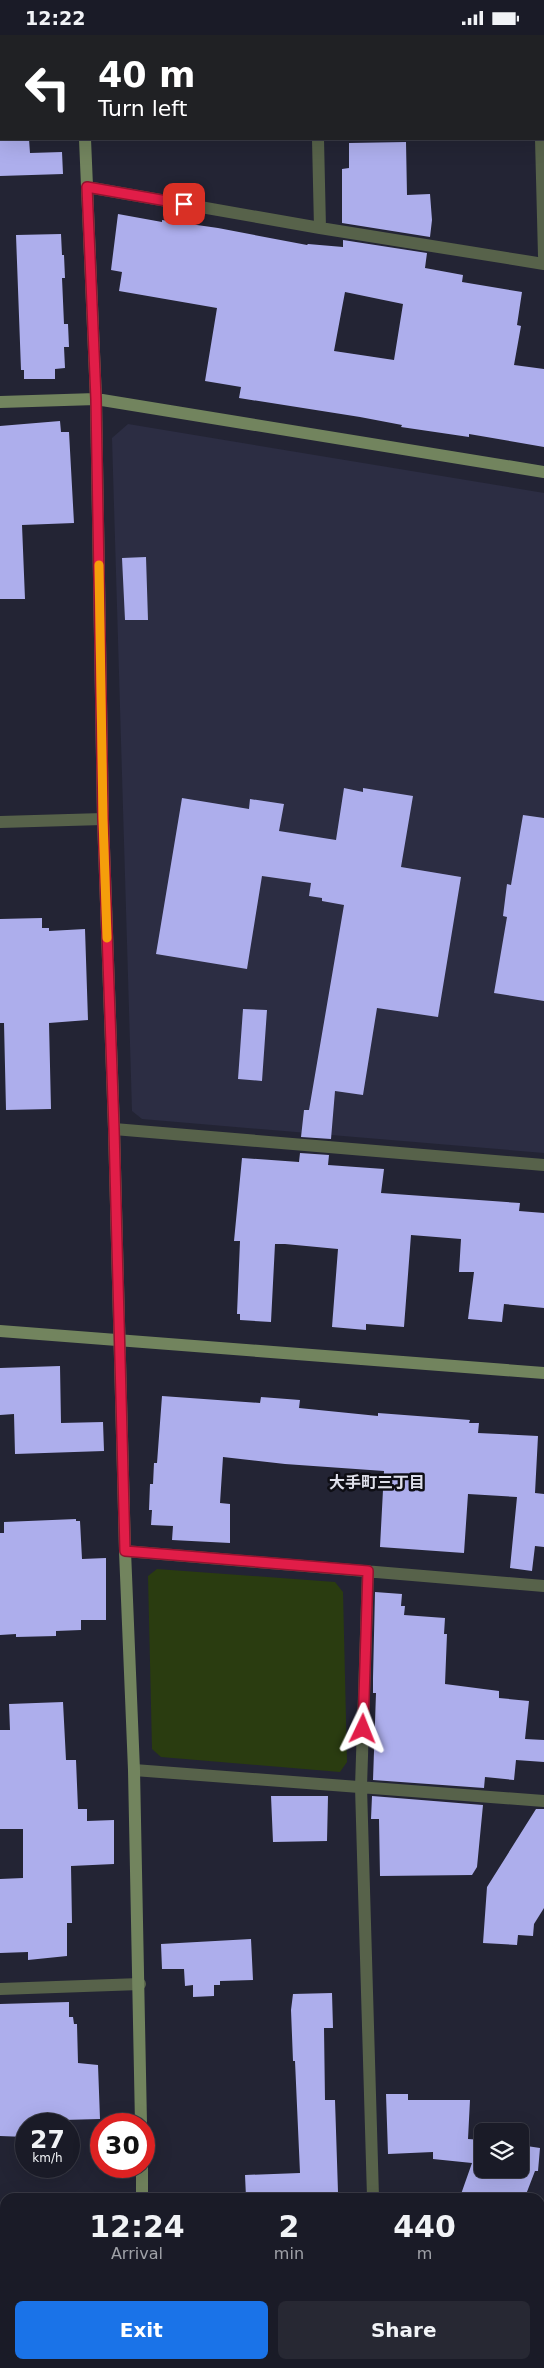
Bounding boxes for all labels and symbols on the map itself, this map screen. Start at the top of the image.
pin [163,183,205,225]
district label: 大手町三丁目 [329,1473,425,1492]
position arrow [336,1702,388,1754]
speed limit sign: 30 [90,2113,155,2178]

